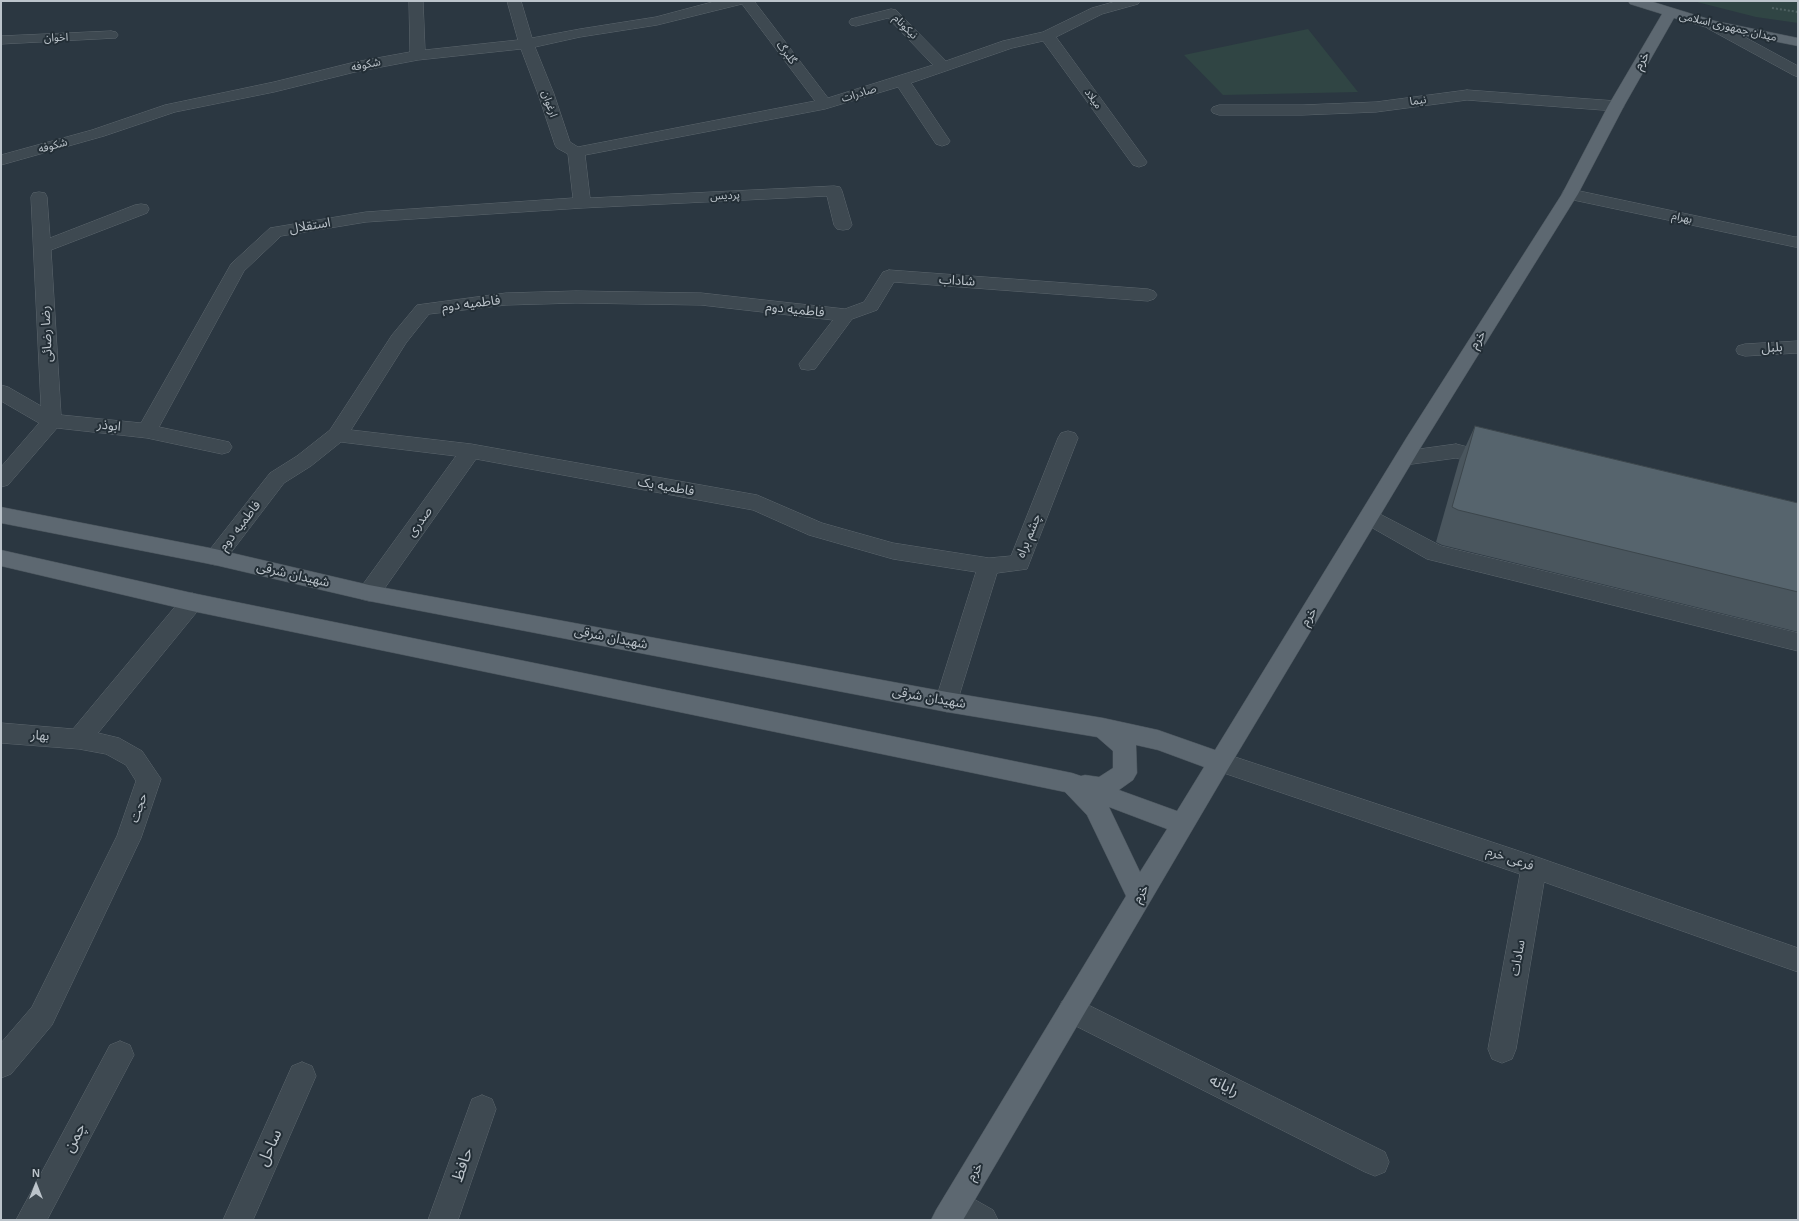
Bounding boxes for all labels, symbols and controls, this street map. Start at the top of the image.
street label: میدان جمهوری اسلامی [1678,9,1778,45]
street label: نیکونام [890,12,920,42]
street label: اخوان [44,31,68,45]
street label: گلبرگ [773,39,799,67]
street label: خرم [1631,49,1653,73]
street label: شکوفه [350,55,382,75]
street label: صادرات [840,82,878,106]
street label: میلاد [1081,86,1105,112]
street label: ارغوان [538,89,560,119]
street label: نیما [1409,93,1427,109]
street label: شکوفه [37,136,69,156]
street label: پردیس [710,189,740,203]
street label: بهرام [1671,209,1693,227]
street label: استقلال [288,215,332,237]
street label: شاداب [938,272,976,290]
street label: فاطمیه دوم [441,293,501,315]
street label: فاطمیه دوم [765,299,825,321]
street label: رضا رضائی [38,305,56,363]
street label: خرم [1466,328,1490,352]
street label: بلبل [1761,340,1783,356]
street label: ابوذر [96,417,122,435]
street label: فاطمیه یک [636,474,696,500]
street label: فاطمیه دوم [216,498,264,554]
street label: صدری [404,504,436,540]
street label: چشم براه [1013,512,1045,560]
street label: شهیدان شرقی [255,559,331,591]
street label: خرم [1297,605,1321,629]
street label: شهیدان شرقی [573,623,649,653]
street label: شهیدان شرقی [891,684,967,712]
street label: بهار [30,728,50,744]
street label: حجت [127,791,151,825]
street label: فرعی خرم [1484,844,1536,874]
street label: خرم [1130,882,1152,906]
street label: سادات [1507,939,1529,977]
street label: رایانه [1206,1070,1242,1102]
street label: چمن [59,1120,91,1156]
street label: ساحل [253,1127,287,1169]
street label: حافظ [448,1146,478,1184]
street label: خرم [964,1160,986,1184]
north arrow [16,1165,56,1205]
text: N [32,1167,40,1179]

